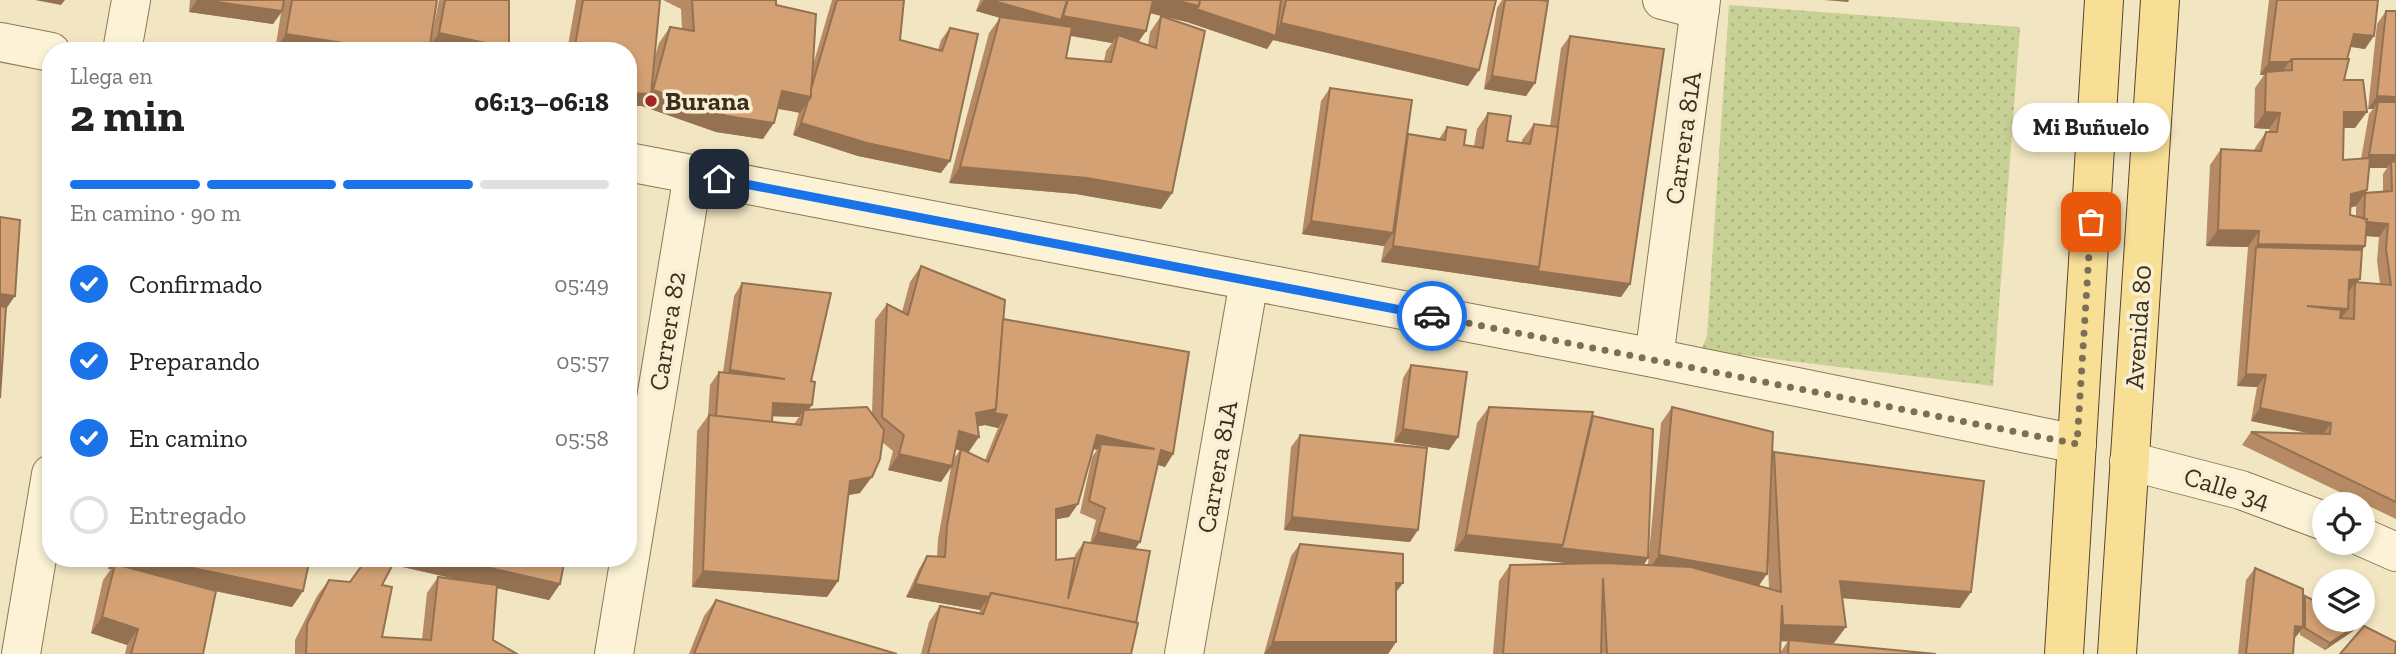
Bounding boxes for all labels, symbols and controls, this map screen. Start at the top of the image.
text: Llega en [70,62,152,90]
street label: Carrera 81A [1658,68,1708,206]
place label: Burana [665,85,750,117]
text: 06:13–06:18 [474,86,609,118]
text: 2 min [70,88,185,143]
marker: Burana [643,93,659,109]
callout: Mi Buñuelo [2012,103,2170,152]
text: Mi Buñuelo [2033,113,2149,141]
pin [689,149,749,209]
icon: home [700,160,738,198]
pin [2061,192,2121,252]
text: En camino · 90 m [70,199,241,227]
icon: bag [2072,203,2110,241]
street label: Avenida 80 [2118,264,2158,390]
icon: check [70,265,108,303]
text: Confirmado [129,268,262,300]
street label: Carrera 82 [642,269,692,393]
text: 05:49 [554,270,609,298]
courier [1397,281,1467,351]
icon: car [1413,297,1451,335]
icon: check [70,342,108,380]
text: Preparando [129,345,260,377]
text: 05:57 [556,347,609,375]
street label: Carrera 81A [1190,397,1245,536]
icon: check [70,419,108,457]
text: En camino [129,422,248,454]
text: 05:58 [555,424,609,452]
street label: Calle 34 [2180,460,2274,516]
map controls [2312,492,2375,632]
button: locate [2312,492,2375,555]
text: Entregado [129,499,246,531]
button: layers [2312,569,2375,632]

